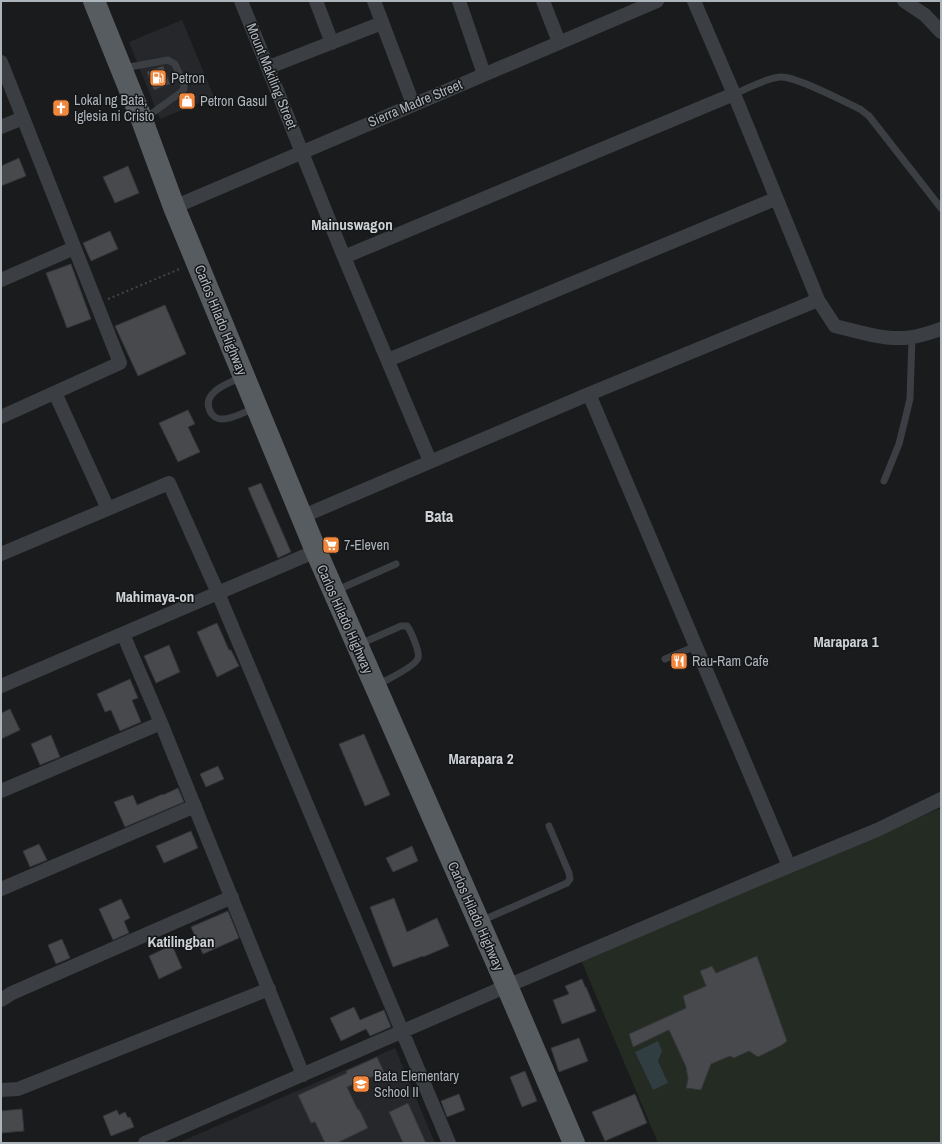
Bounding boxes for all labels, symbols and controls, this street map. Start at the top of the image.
street label: Mount Makiling Street [243,21,301,131]
fuel station icon: Petron [148,68,168,88]
place label: Petron [171,69,205,87]
street label: Sierra Madre Street [365,75,465,131]
place label: Lokal ng Bata, Iglesia ni Cristo [74,91,154,125]
shop icon: Petron Gasul [177,91,197,111]
place label: Petron Gasul [200,92,267,110]
church icon: Lokal ng Bata, Iglesia ni Cristo [51,98,71,118]
district label: Mainuswagon [311,214,393,235]
street label: Carlos Hilado Highway [191,262,251,378]
district label: Bata [425,505,454,527]
supermarket icon: 7-Eleven [321,535,341,555]
place label: 7-Eleven [344,536,389,554]
street label: Carlos Hilado Highway [313,562,377,677]
district label: Mahimaya-on [116,586,194,607]
district label: Marapara 1 [814,631,879,652]
restaurant icon: Rau-Ram Cafe [669,651,689,671]
place label: Rau-Ram Cafe [692,652,769,670]
district label: Marapara 2 [449,748,514,769]
street label: Carlos Hilado Highway [444,859,508,974]
district label: Katilingban [148,931,214,952]
place label: Bata Elementary School II [374,1067,459,1101]
school or university icon: Bata Elementary School II [351,1074,371,1094]

